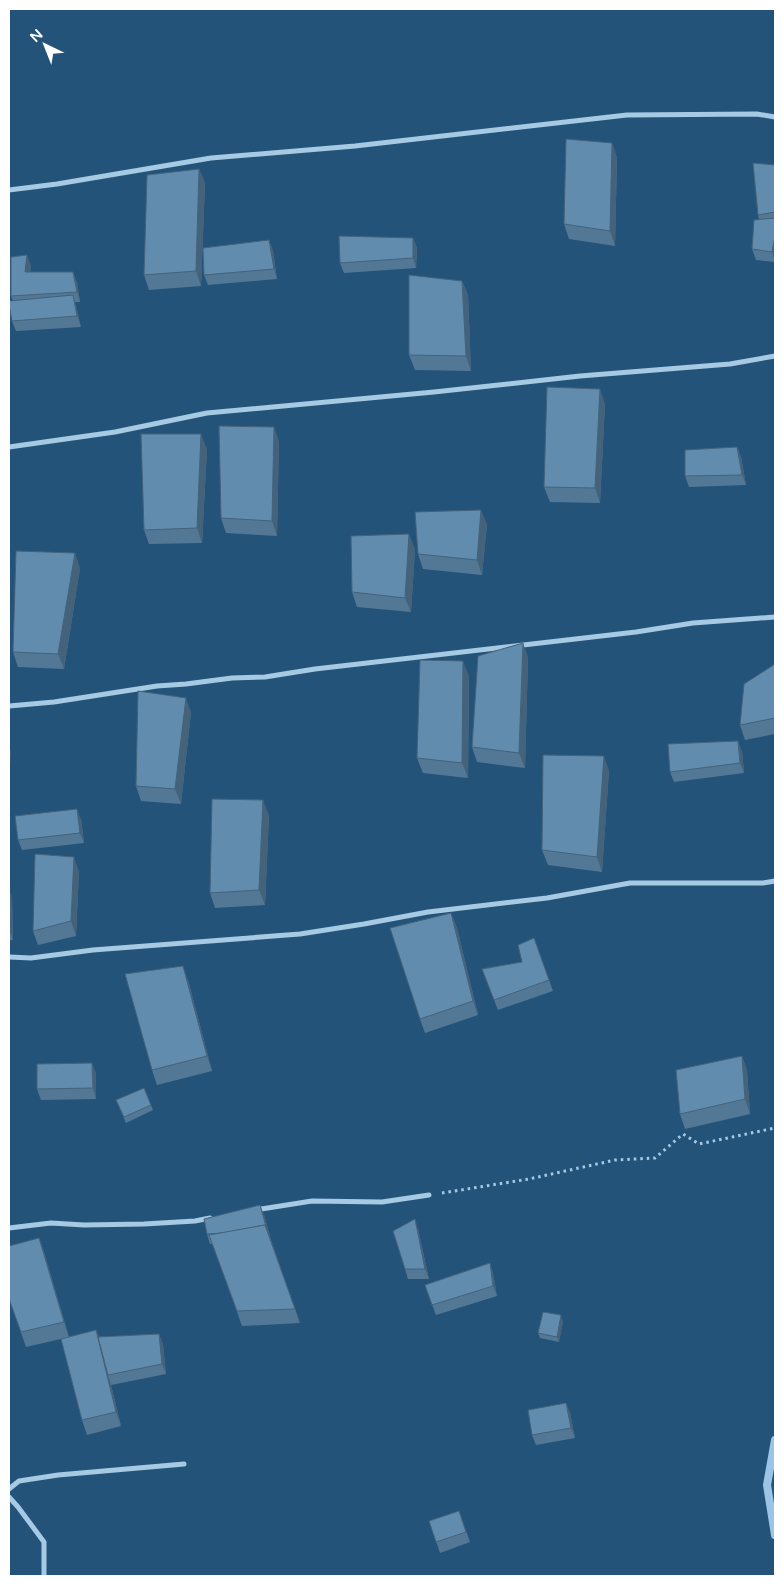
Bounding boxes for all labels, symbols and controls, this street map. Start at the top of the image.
north arrow [20,20,70,70]
text: N [27,26,46,46]

